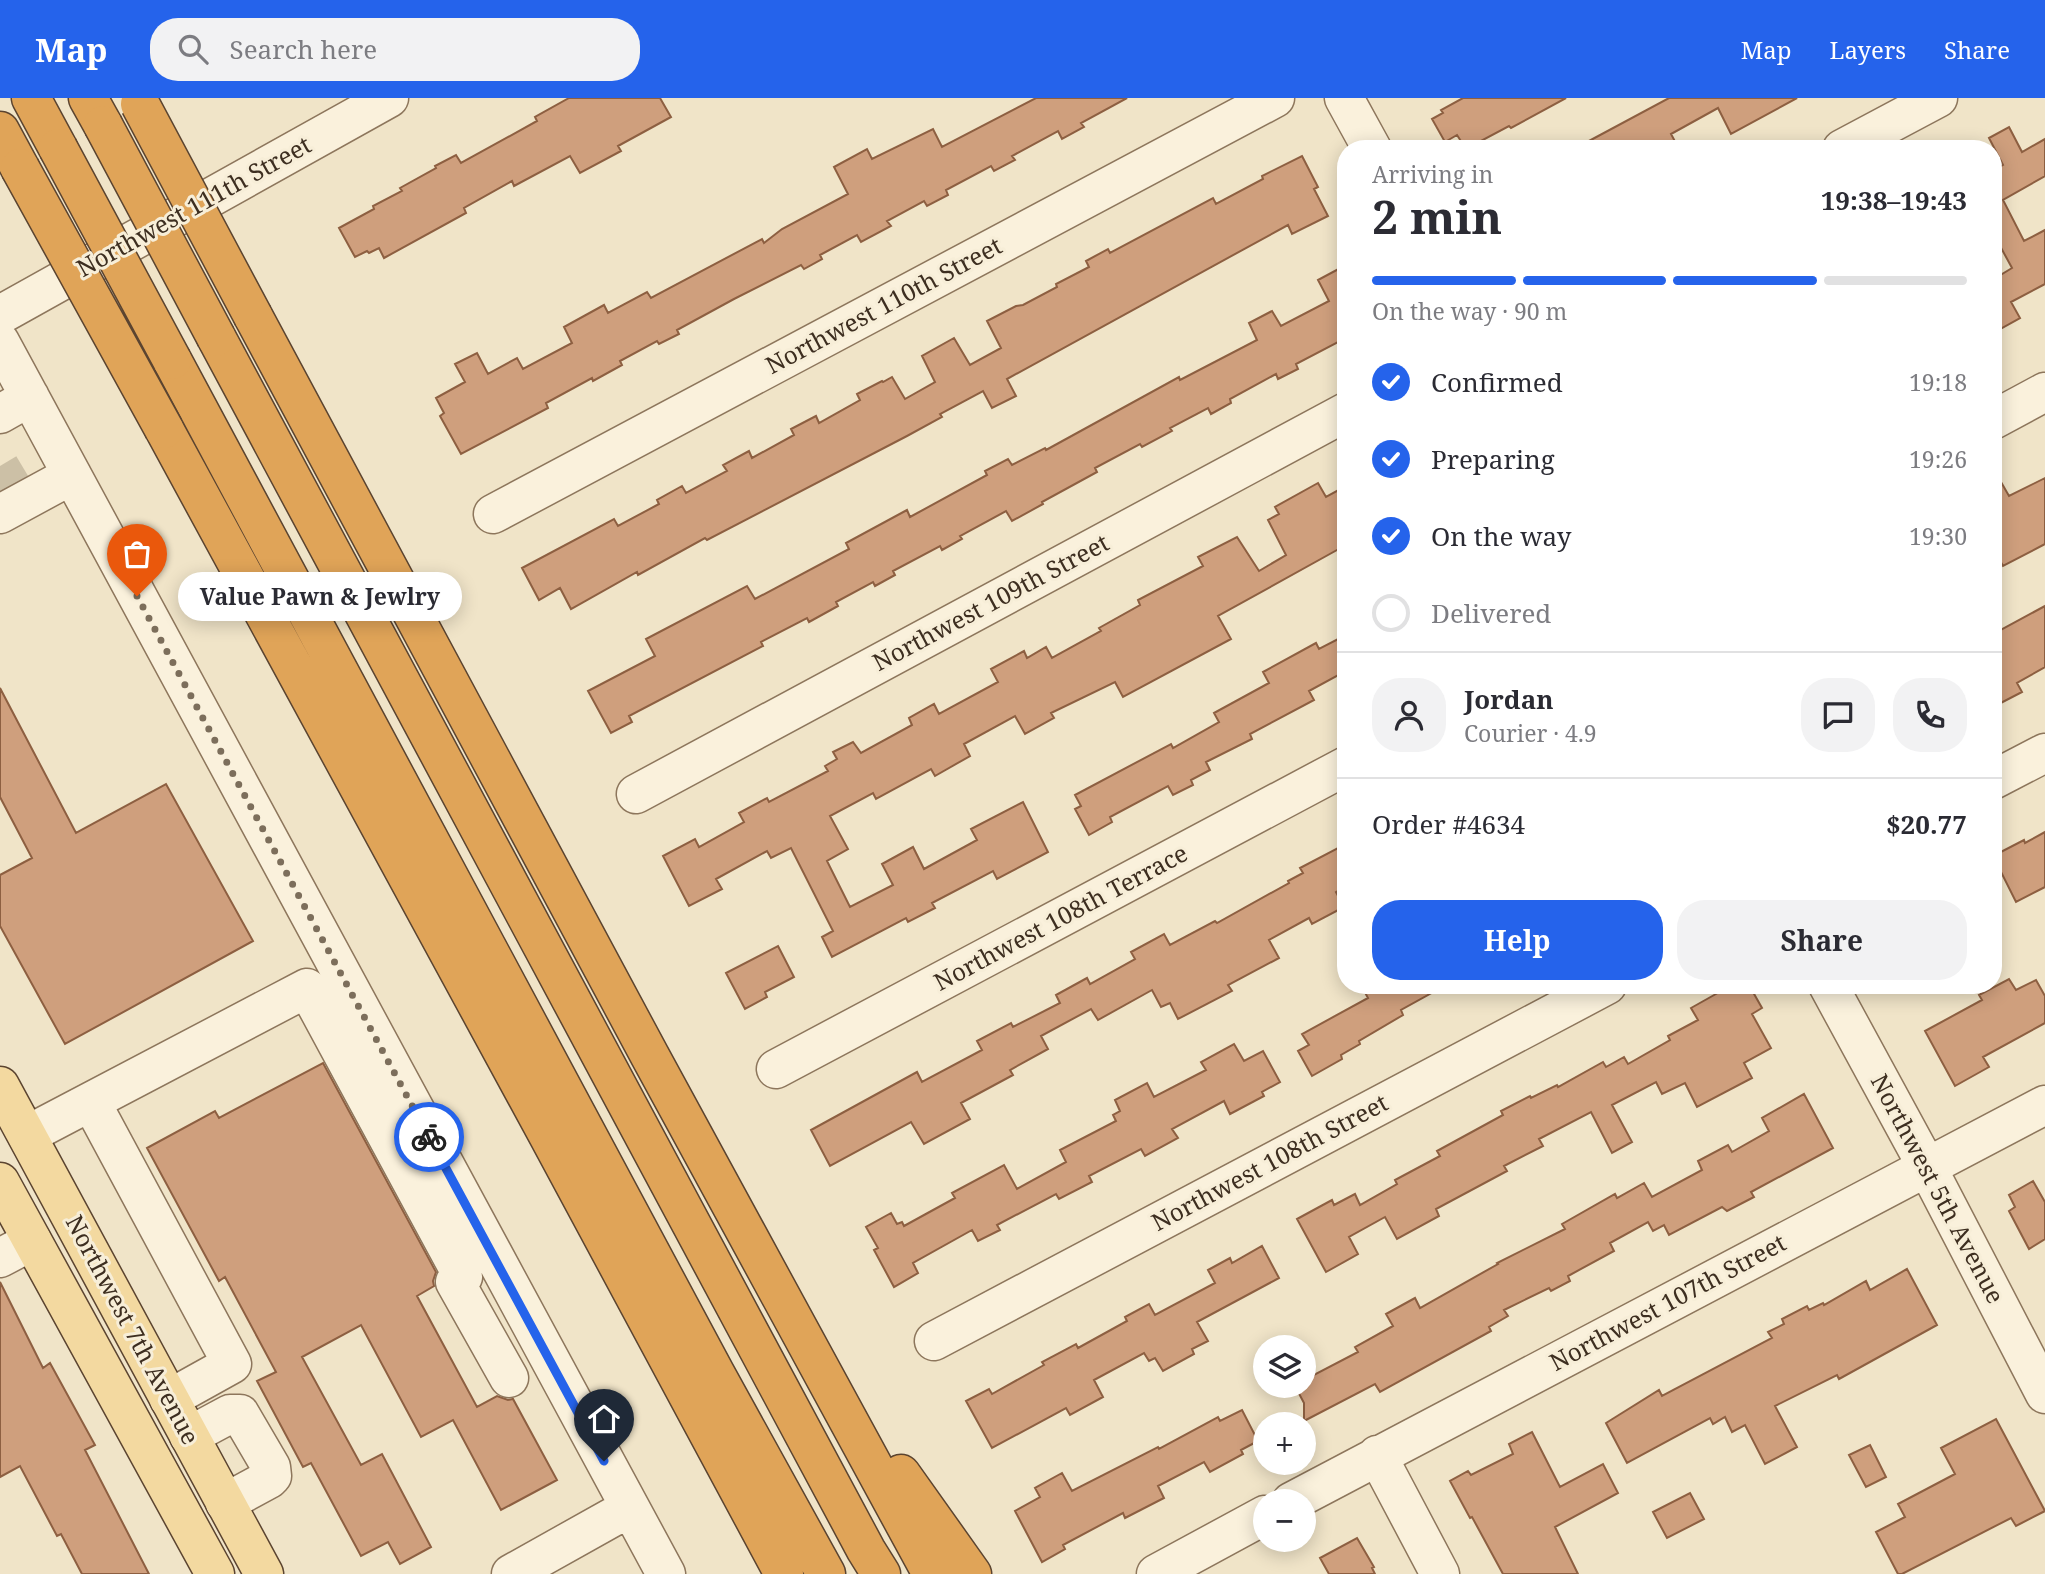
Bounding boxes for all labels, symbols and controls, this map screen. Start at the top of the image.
search box [150,18,640,81]
text: Map [35,27,108,72]
icon: search [174,30,212,68]
text: Search here [230,31,377,67]
text: Map [1741,33,1792,66]
text: Layers [1830,33,1906,66]
text: Share [1944,33,2010,66]
street label: Northwest 111th Street [70,127,316,284]
text: Arriving in [1372,158,1493,190]
text: 19:38–19:43 [1821,182,1967,218]
text: 2 min [1372,185,1502,247]
street label: Northwest 110th Street [759,228,1007,381]
text: On the way · 90 m [1372,295,1567,327]
icon: check [1372,363,1410,401]
text: Confirmed [1431,364,1563,400]
text: 19:18 [1909,366,1967,398]
icon: check [1372,440,1410,478]
text: Preparing [1431,441,1555,477]
text: 19:26 [1909,443,1967,475]
icon: check [1372,517,1410,555]
text: On the way [1431,518,1571,554]
text: 19:30 [1909,520,1967,552]
pin [107,524,167,596]
street label: Northwest 109th Street [866,525,1114,678]
icon: bag [118,535,156,573]
callout: Value Pawn & Jewlry [179,572,462,620]
text: Value Pawn & Jewlry [200,580,440,612]
text: Delivered [1431,595,1551,631]
button: person [1372,678,1446,752]
button: chat [1801,678,1875,752]
button: phone [1893,678,1967,752]
text: Jordan [1464,681,1554,717]
text: Courier · 4.9 [1464,717,1597,749]
text: Order #4634 [1372,806,1525,842]
text: $20.77 [1886,806,1967,842]
street label: Northwest 108th Terrace [928,836,1193,998]
button: Help [1372,900,1663,980]
button: Share [1677,900,1967,980]
street label: Northwest 5th Avenue [1864,1068,2013,1309]
street label: Northwest 108th Street [1145,1085,1393,1238]
courier [394,1102,464,1172]
icon: bike [410,1118,448,1156]
street label: Northwest 7th Avenue [59,1209,208,1450]
street label: Northwest 107th Street [1543,1225,1791,1378]
map controls [1253,1335,1316,1552]
button: layers [1253,1335,1316,1398]
pin [574,1389,634,1461]
icon: home [585,1400,623,1438]
button: + [1253,1412,1316,1475]
button: − [1253,1489,1316,1552]

